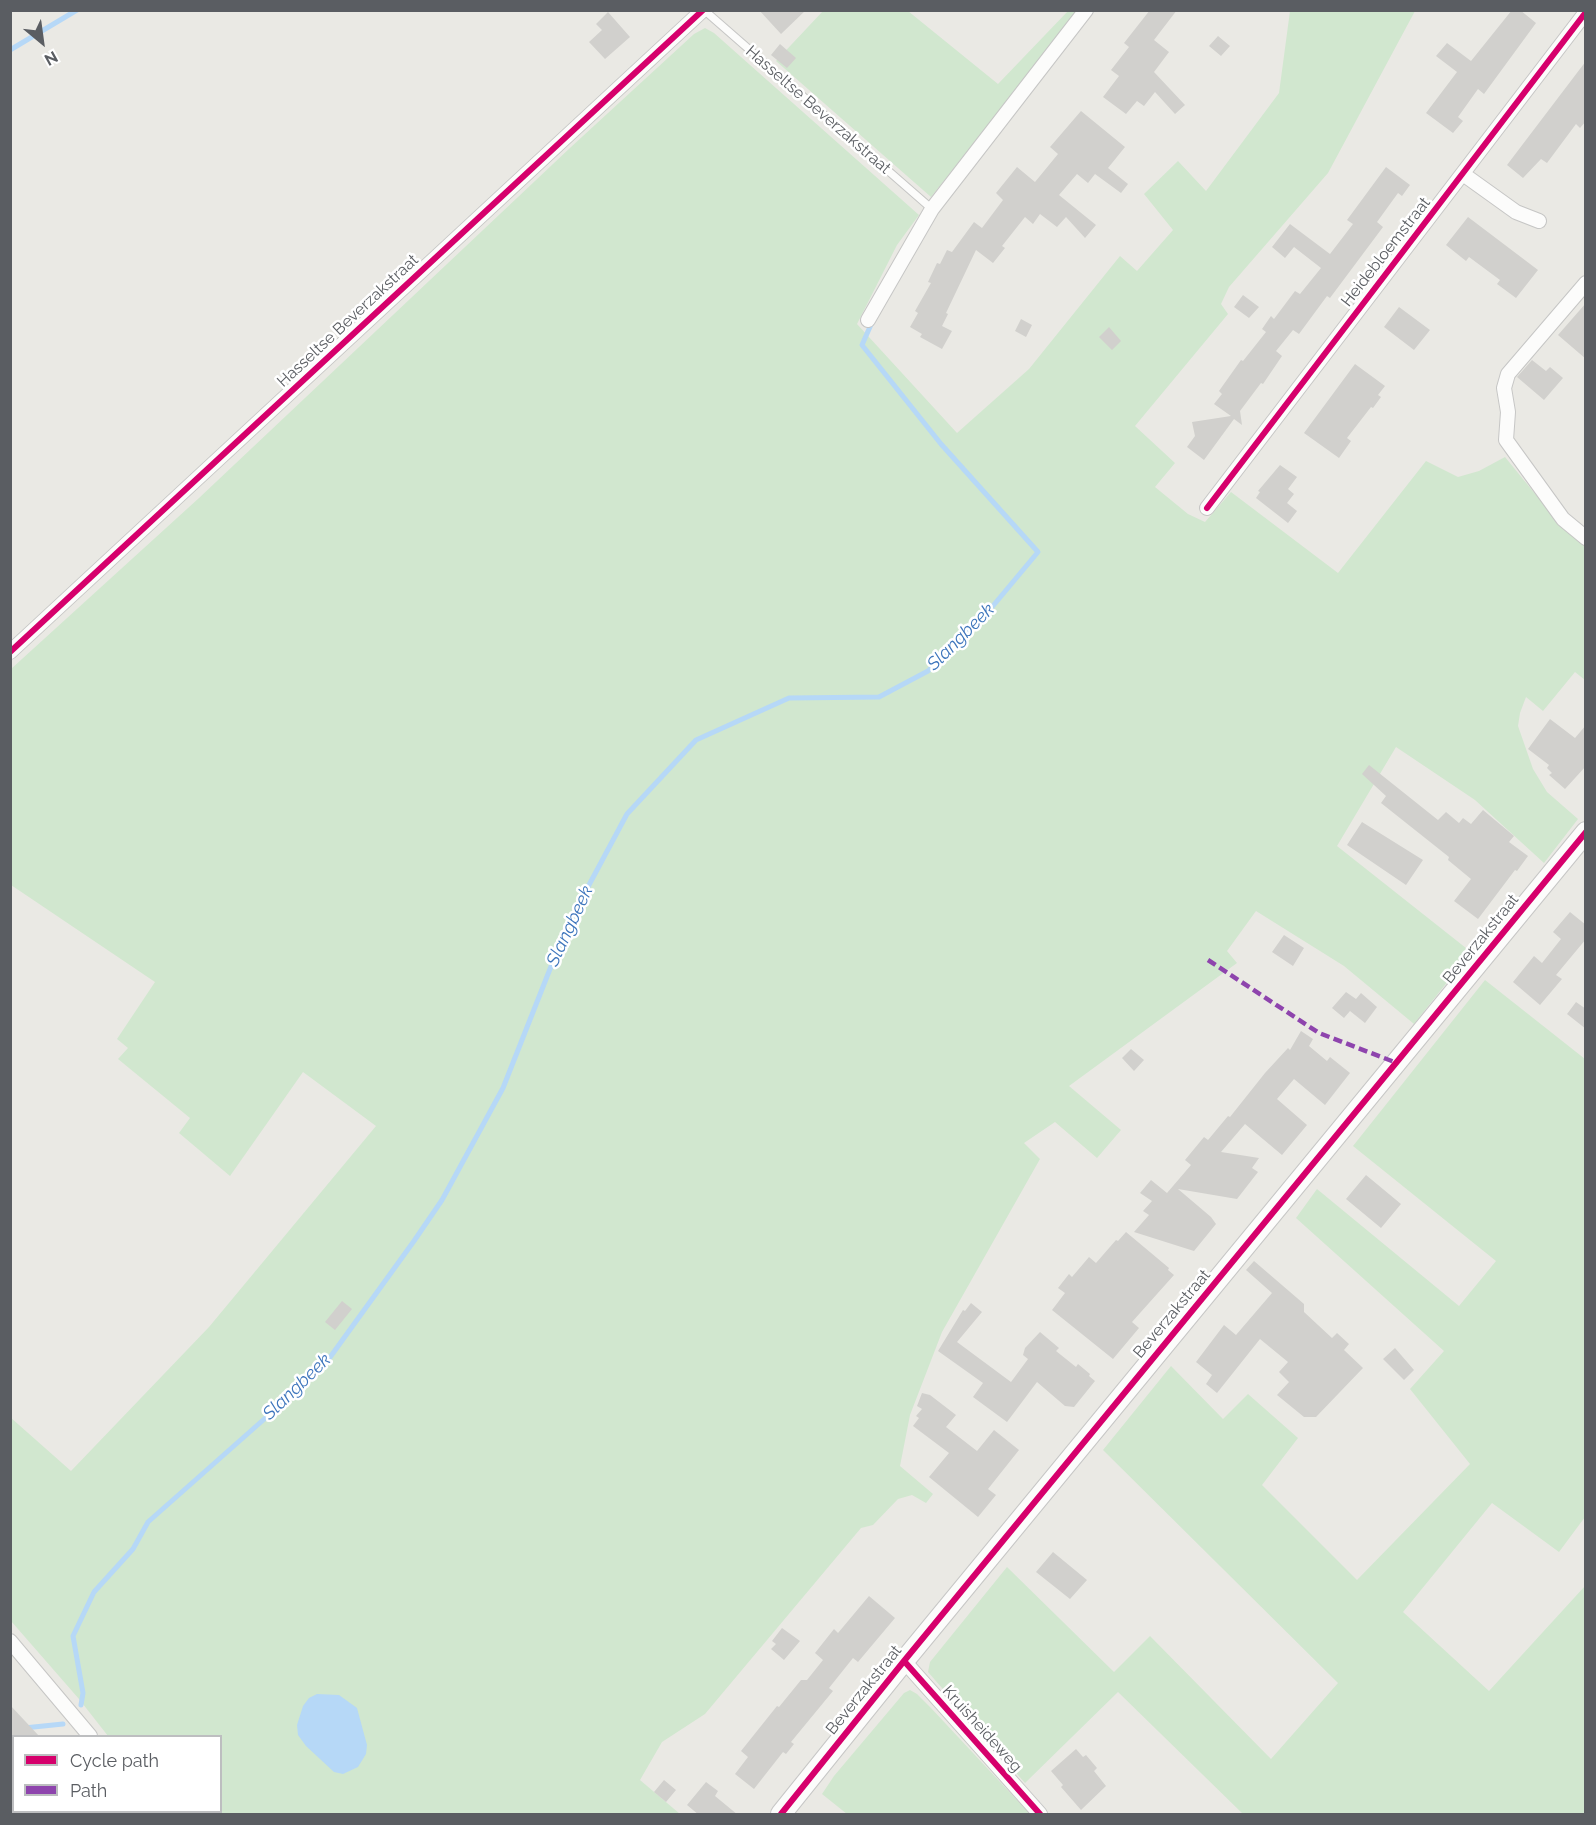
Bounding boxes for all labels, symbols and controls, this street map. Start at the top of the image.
north arrow [12,12,72,72]
street label: Hasseltse Beverzakstraat [742,42,894,178]
text: N [41,47,61,69]
street label: Heidebloemstraat [1337,194,1435,310]
street label: Hasseltse Beverzakstraat [274,251,422,391]
water label: Slangbeek [923,599,999,675]
water label: Slangbeek [542,882,598,970]
street label: Beverzakstraat [1439,890,1523,988]
street label: Beverzakstraat [1129,1266,1215,1362]
water label: Slangbeek [258,1349,336,1425]
street label: Beverzakstraat [822,1641,906,1739]
street label: Kruisheideweg [938,1682,1026,1776]
legend [12,1735,222,1813]
text: Cycle path [70,1750,159,1771]
text: Path [70,1780,107,1801]

